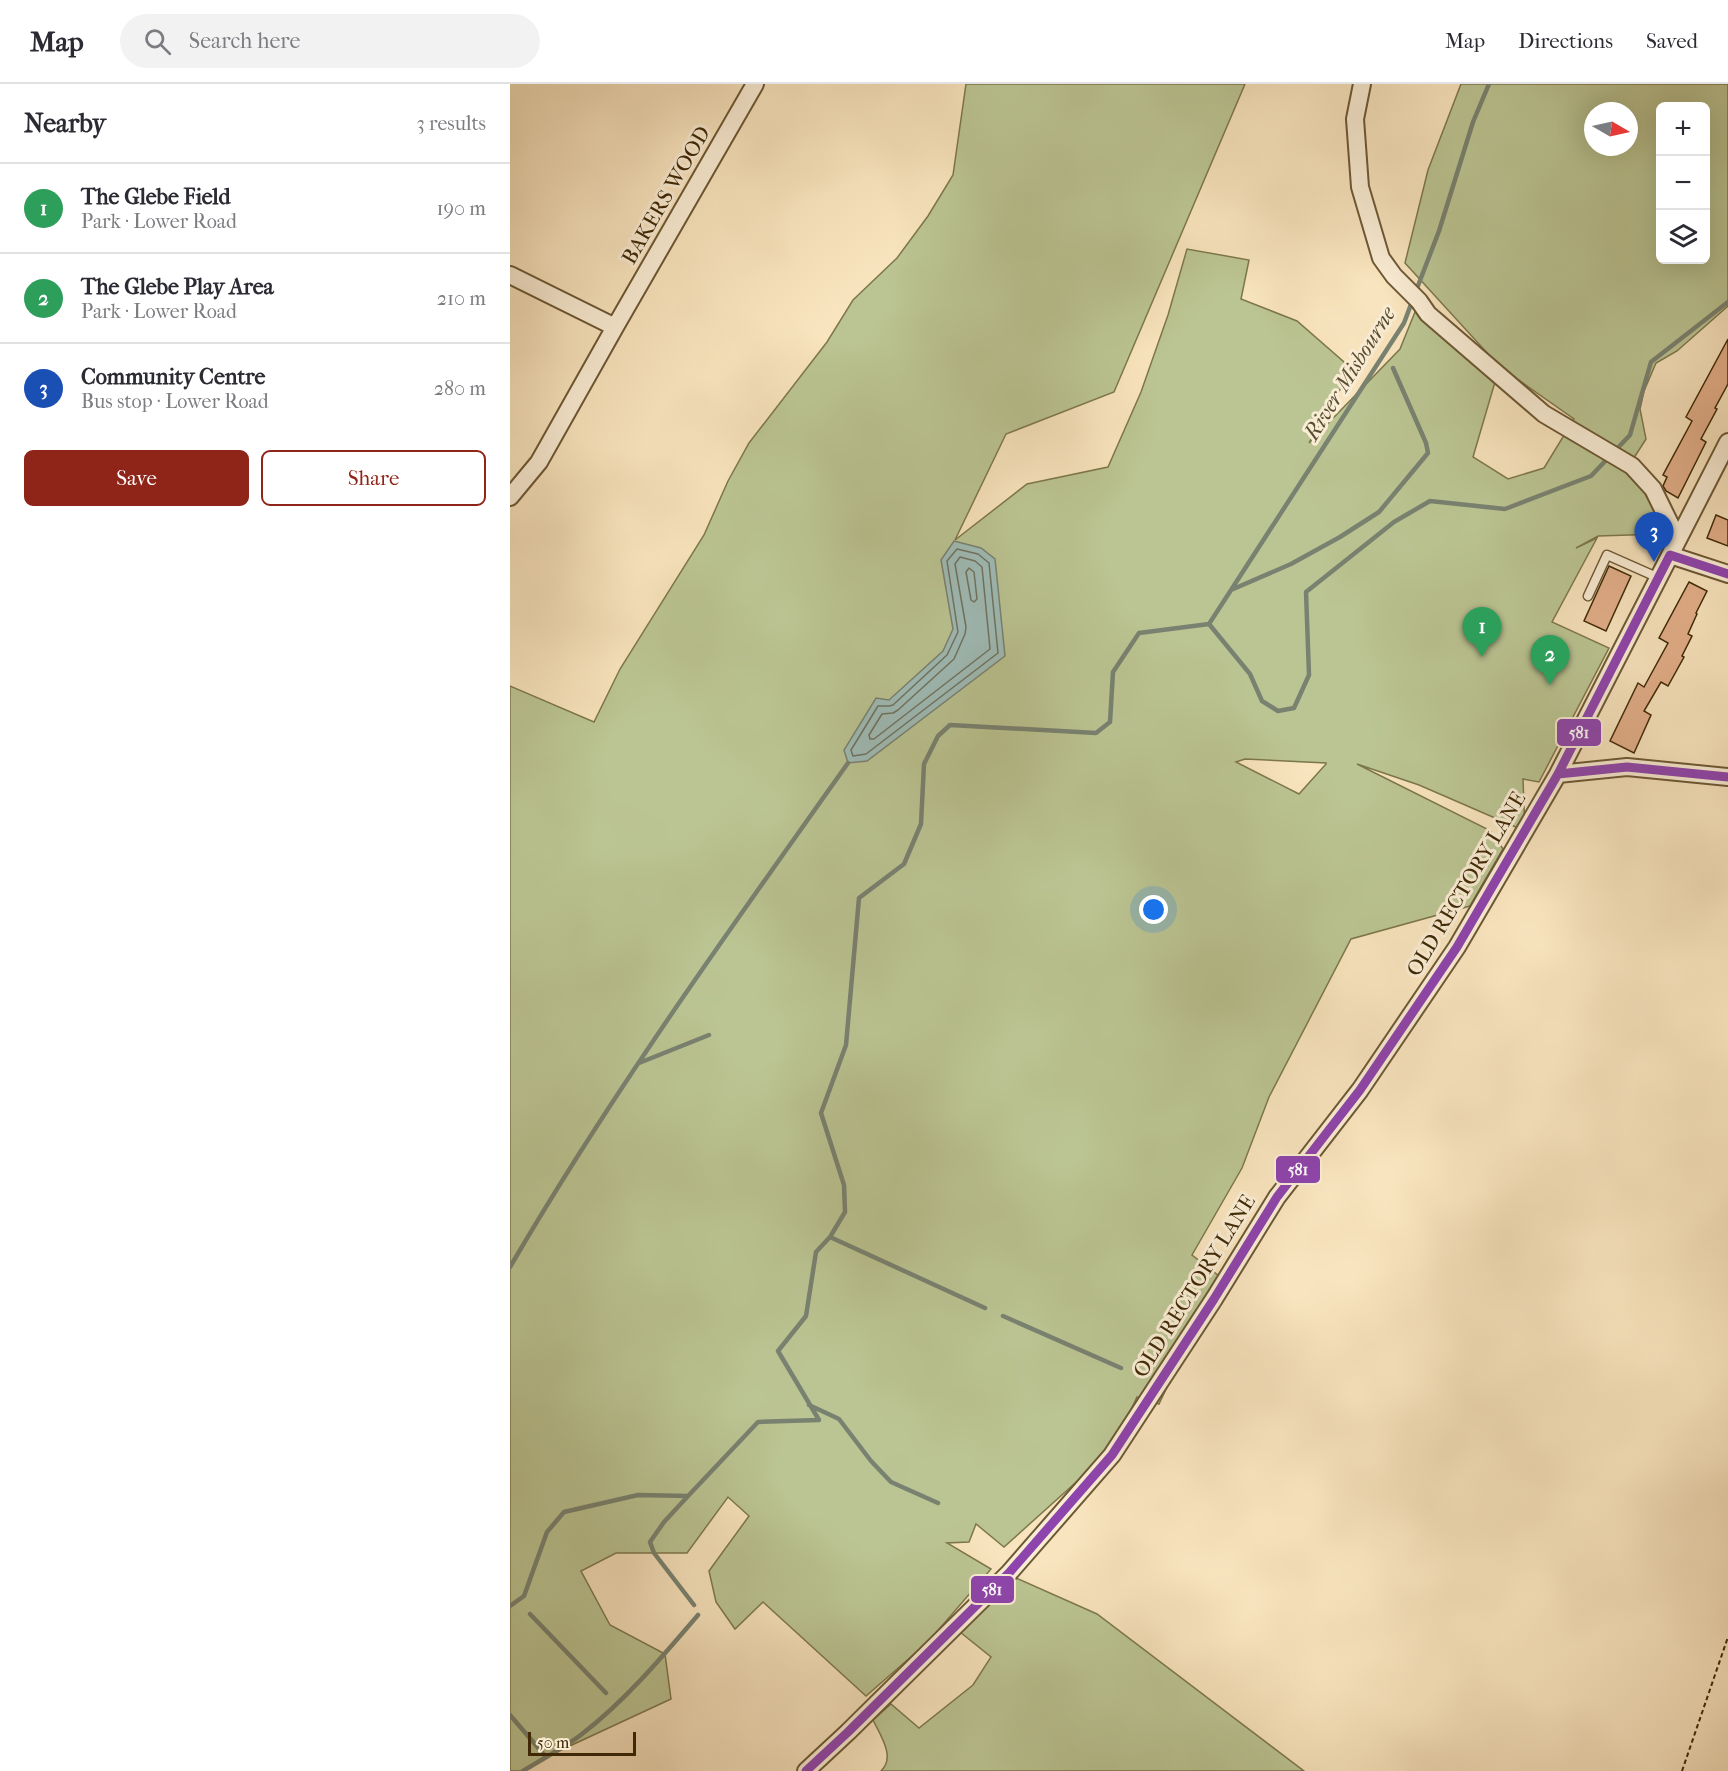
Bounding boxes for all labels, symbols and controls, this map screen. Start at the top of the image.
search box [120,14,540,68]
text: Map [30,25,84,58]
icon: search [141,25,174,58]
text: Search here [189,28,300,54]
text: Map [1445,29,1485,53]
text: Directions [1518,29,1613,53]
text: Saved [1646,29,1698,53]
north arrow [1584,102,1638,156]
map controls [1656,102,1710,264]
button: + [1656,102,1710,156]
text: Nearby [24,108,106,139]
text: 3 results [417,112,486,135]
street label: BAKERS WOOD [617,122,715,268]
button: − [1656,156,1710,210]
text: The Glebe Field [81,184,230,210]
text: 1 [40,197,47,220]
text: 190 m [436,197,486,220]
text: Park · Lower Road [81,210,237,233]
button: layers [1656,210,1710,264]
text: The Glebe Play Area [81,274,274,300]
text: 2 [38,287,49,310]
text: 210 m [437,287,486,310]
text: Park · Lower Road [81,300,237,323]
water label: River Misbourne [1297,301,1402,447]
text: Community Centre [81,364,265,390]
text: 3 [39,377,48,400]
text: 280 m [434,377,486,400]
text: Bus stop · Lower Road [81,390,269,413]
button: Save [24,450,249,506]
button: Share [261,450,486,506]
pin: 3 [1634,512,1674,562]
pin: 1 [1462,608,1502,657]
pin: 2 [1530,636,1570,685]
line badge: 581 [1556,718,1602,747]
text: 581 [1569,723,1590,742]
street label: OLD RECTORY LANE [1401,787,1531,980]
your location [1139,895,1168,924]
line badge: 581 [1275,1155,1321,1184]
text: 581 [1288,1160,1309,1179]
street label: OLD RECTORY LANE [1128,1190,1260,1382]
line badge: 581 [970,1575,1015,1604]
text: 581 [982,1580,1003,1599]
scale bar [528,1729,636,1756]
text: 50 m [537,1733,569,1752]

